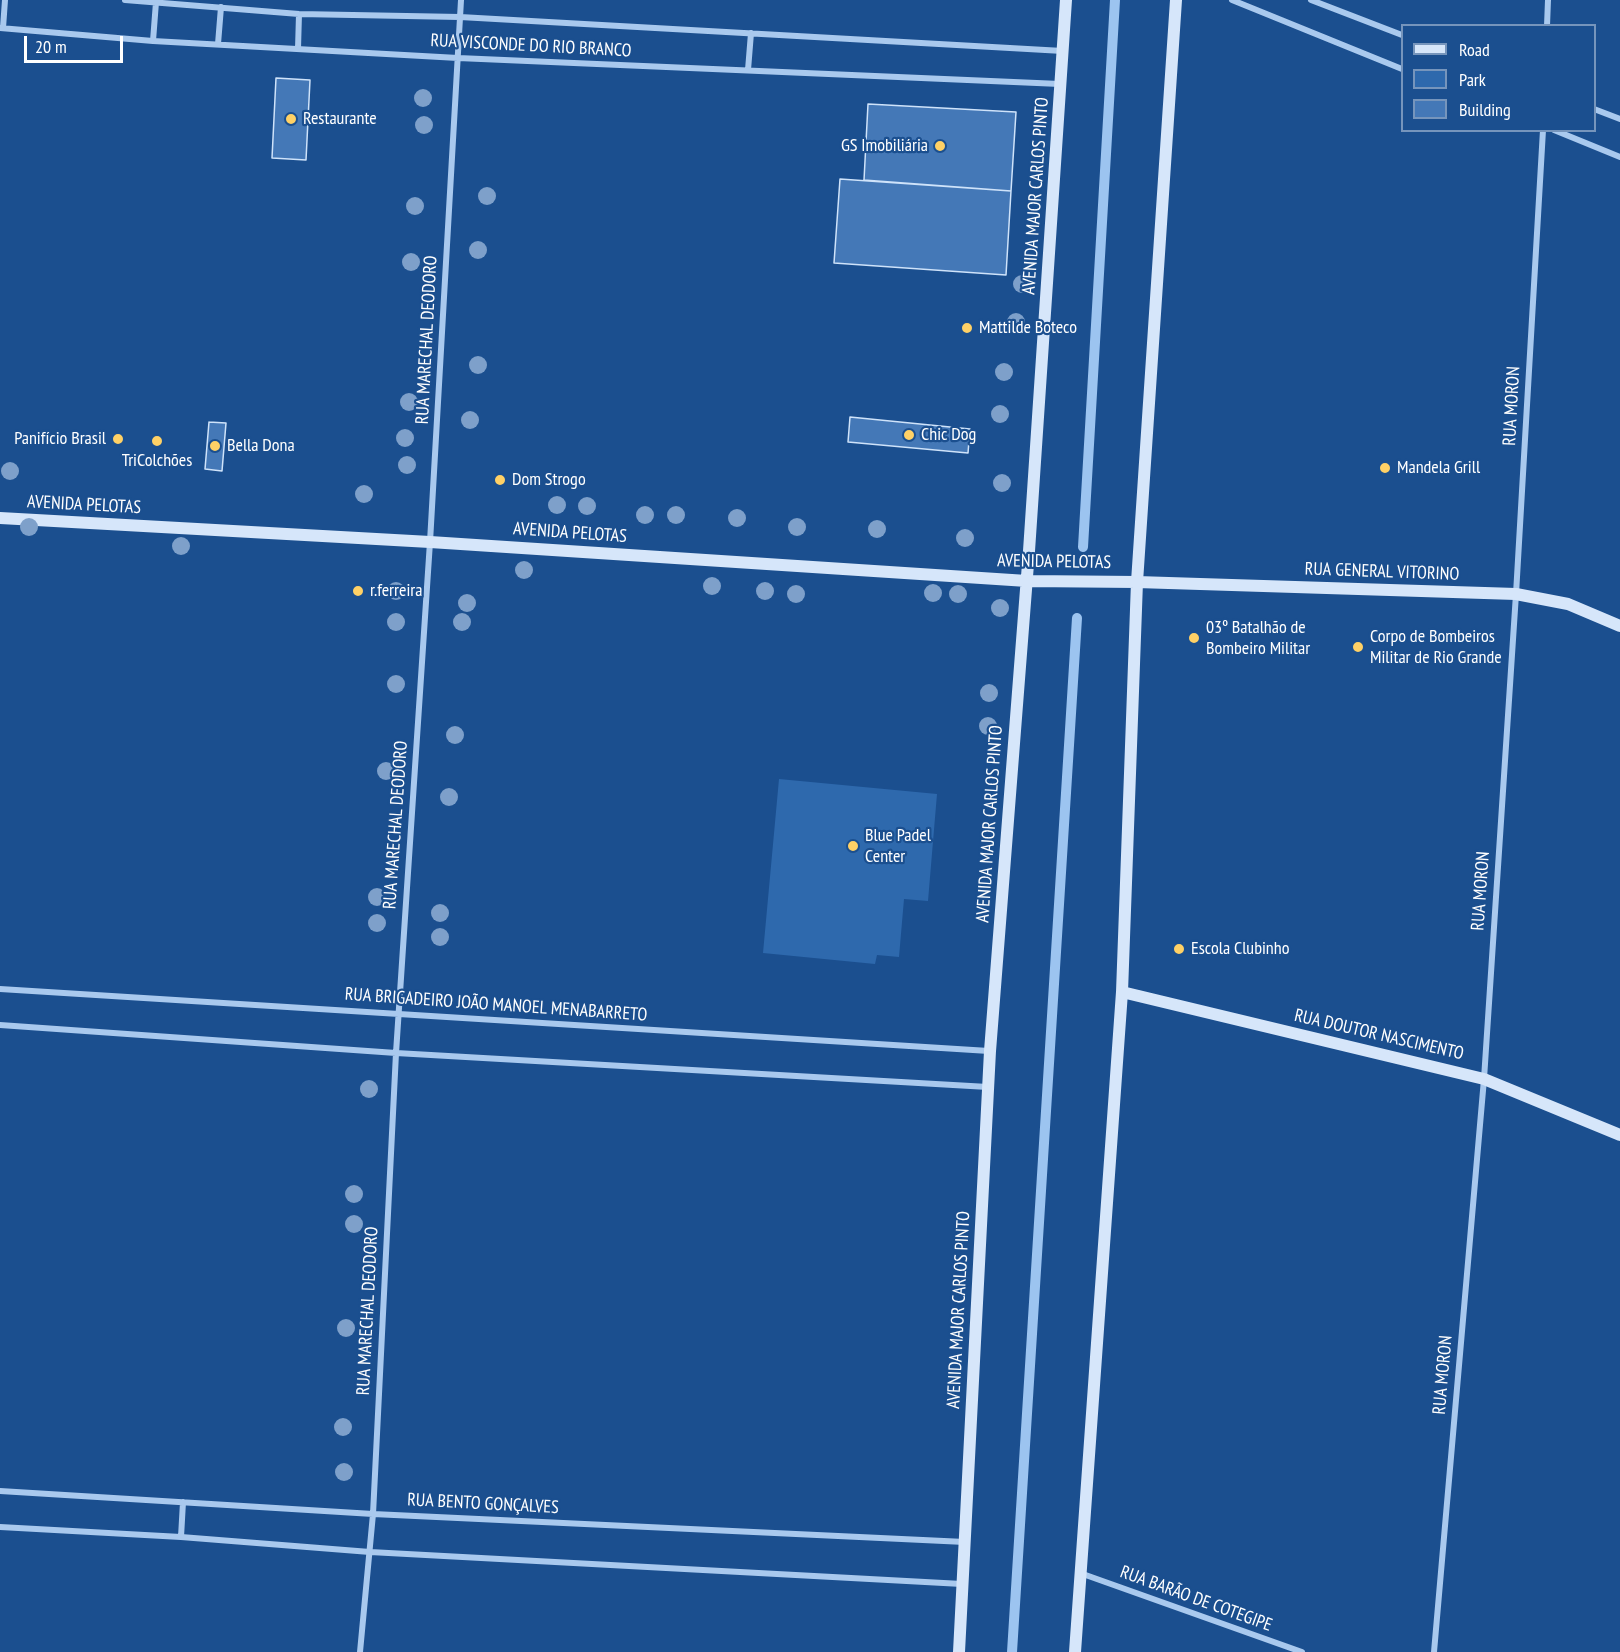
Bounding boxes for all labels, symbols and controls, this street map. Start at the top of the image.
scale bar [27,24,126,62]
legend [1401,24,1596,132]
street label: RUA VISCONDE DO RIO BRANCO [430,30,632,62]
text: 20 m [35,35,67,58]
text: Road [1459,38,1490,61]
text: Park [1459,68,1486,91]
street label: AVENIDA MAJOR CARLOS PINTO [1018,97,1054,295]
text: Building [1459,98,1511,121]
place label: Restaurante [303,108,377,130]
marker: Restaurante [284,112,298,126]
place label: GS Imobiliária [841,135,928,157]
marker: GS Imobiliária [933,139,947,153]
street label: RUA MARECHAL DEODORO [412,255,442,425]
place label: Mattilde Boteco [979,317,1077,339]
marker: Mattilde Boteco [960,321,974,335]
street label: RUA MORON [1499,366,1525,446]
place label: Chic Dog [921,424,976,446]
place label: Panifício Brasil [14,428,106,450]
marker: Chic Dog [902,428,916,442]
marker: Panifício Brasil [111,432,125,446]
marker: TriColchões [150,434,164,448]
place label: Bella Dona [227,435,295,457]
marker: Bella Dona [208,439,222,453]
place label: TriColchões [122,450,192,472]
place label: Mandela Grill [1397,457,1480,479]
marker: Mandela Grill [1378,461,1392,475]
place label: Dom Strogo [512,469,586,491]
marker: Dom Strogo [493,473,507,487]
street label: AVENIDA PELOTAS [27,491,141,519]
street label: AVENIDA PELOTAS [512,518,628,548]
street label: AVENIDA PELOTAS [997,550,1111,574]
street label: RUA GENERAL VITORINO [1304,559,1460,585]
place label: r.ferreira [370,580,422,602]
marker: r.ferreira [351,584,365,598]
place label: 03º Batalhão de Bombeiro Militar [1206,617,1310,660]
place label: Corpo de Bombeiros Militar de Rio Grande [1370,626,1502,668]
marker: 03º Batalhão de Bombeiro Militar [1187,631,1201,645]
marker: Corpo de Bombeiros Militar de Rio Grande [1351,640,1365,654]
street label: AVENIDA MAJOR CARLOS PINTO [972,725,1008,923]
street label: RUA MARECHAL DEODORO [379,740,413,910]
place label: Blue Padel Center [865,825,931,868]
marker: Blue Padel Center [846,839,860,853]
street label: RUA MORON [1467,851,1495,931]
place label: Escola Clubinho [1191,938,1289,960]
marker: Escola Clubinho [1172,942,1186,956]
street label: RUA BRIGADEIRO JOÃO MANOEL MENABARRETO [344,984,648,1026]
street label: RUA DOUTOR NASCIMENTO [1292,1005,1466,1065]
street label: AVENIDA MAJOR CARLOS PINTO [943,1211,975,1409]
street label: RUA MARECHAL DEODORO [353,1226,383,1396]
street label: RUA MORON [1429,1335,1457,1415]
street label: RUA BENTO GONÇALVES [407,1489,559,1519]
street label: RUA BARÃO DE COTEGIPE [1117,1561,1275,1637]

